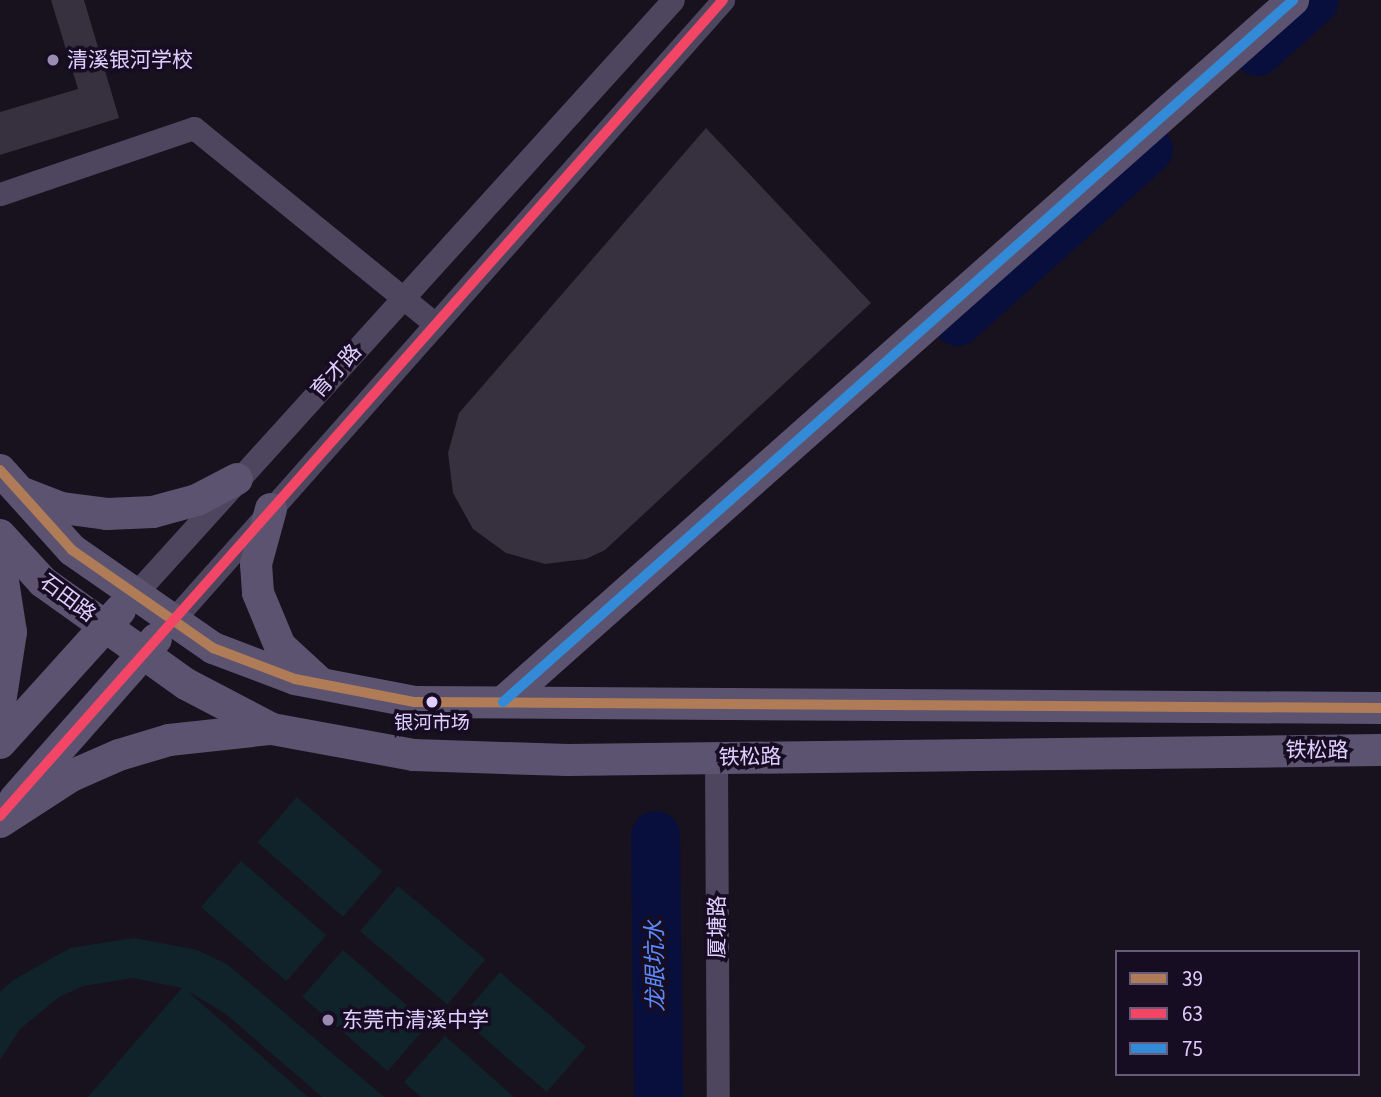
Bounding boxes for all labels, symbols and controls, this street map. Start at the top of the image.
place label: 清溪银河学校 [67,47,193,73]
marker: 清溪银河学校 [45,52,61,68]
street label: 育才路 [306,339,366,403]
street label: 石田路 [35,569,101,627]
marker: 银河市场 [425,695,439,709]
place label: 银河市场 [394,713,470,735]
street label: 铁松路 [1286,737,1348,763]
street label: 铁松路 [718,744,782,770]
street label: 厦塘路 [704,896,730,958]
water label: 龙眼坑水 [641,920,671,1012]
legend [1115,950,1360,1076]
text: 39 [1182,964,1203,994]
text: 63 [1182,999,1203,1029]
place label: 东莞市清溪中学 [342,1007,489,1033]
marker: 东莞市清溪中学 [320,1012,336,1028]
text: 75 [1182,1034,1203,1064]

